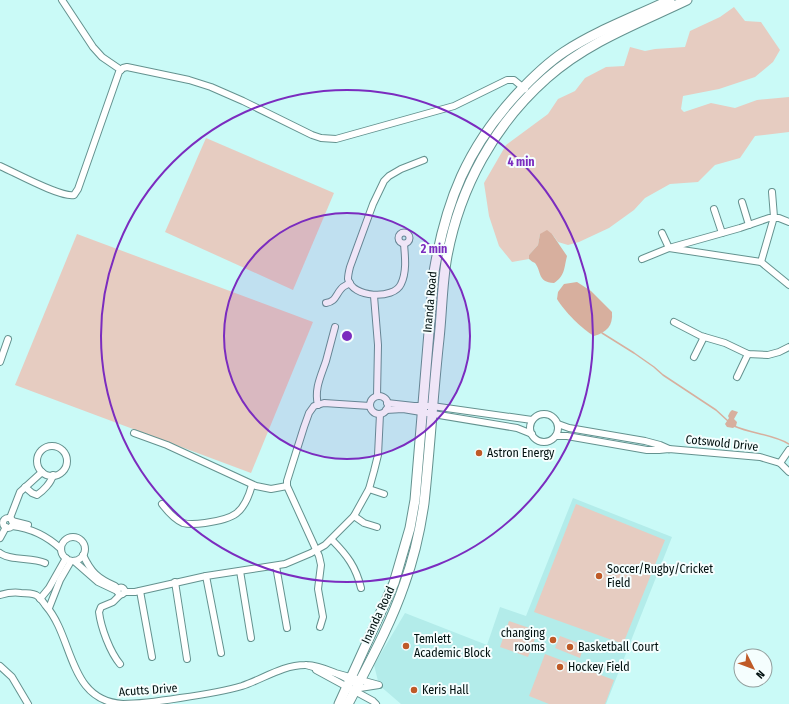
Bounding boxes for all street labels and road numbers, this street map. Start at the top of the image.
street label: Inanda Road [420,271,440,333]
street label: Cotswold Drive [685,432,759,454]
street label: Inanda Road [359,584,397,646]
street label: Acutts Drive [118,681,178,699]

